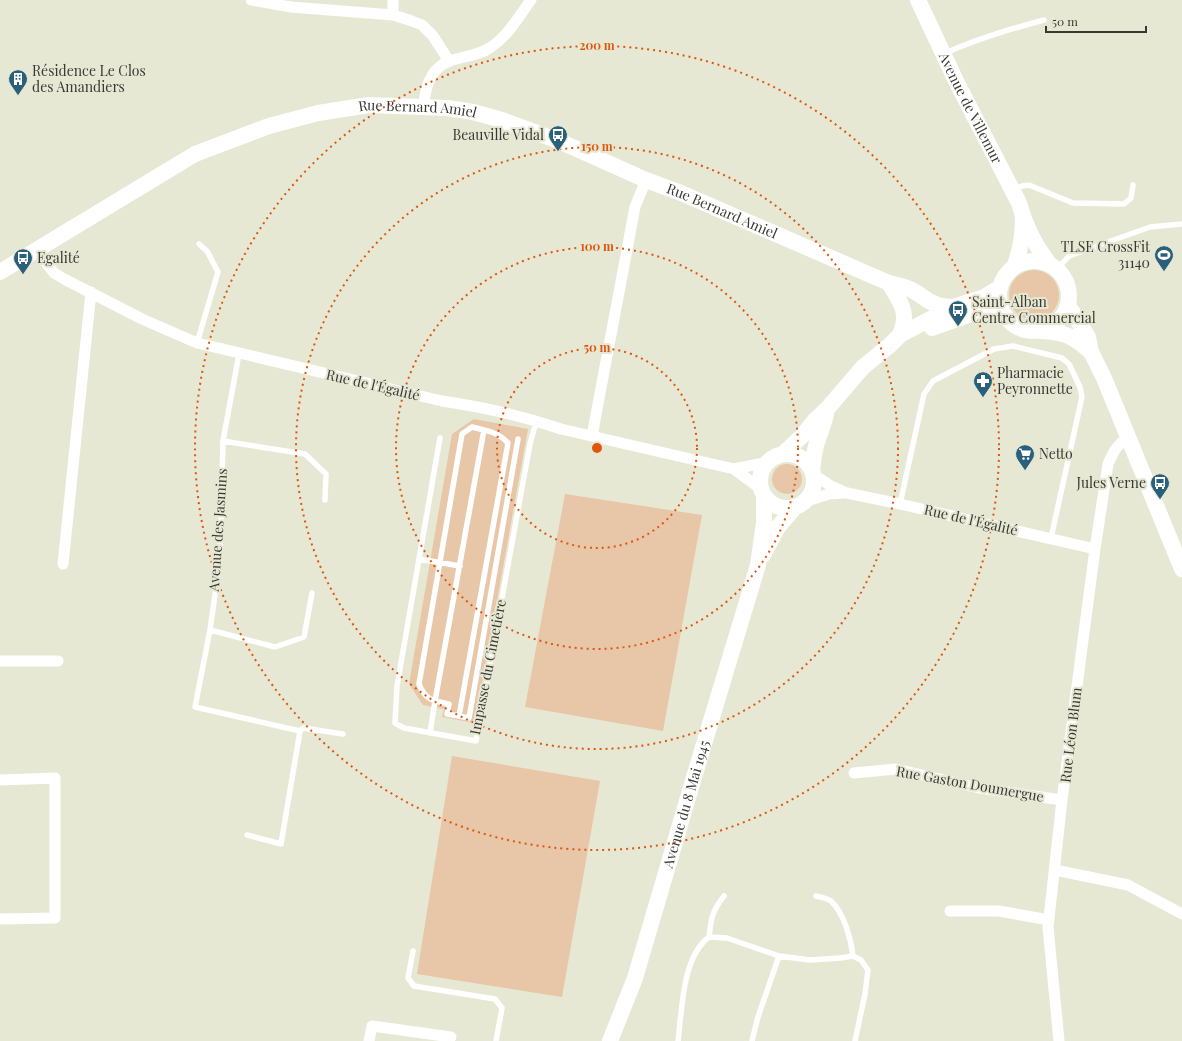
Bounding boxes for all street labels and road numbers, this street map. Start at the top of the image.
street label: Avenue de Villemur [934,48,1007,167]
street label: Rue Bernard Amiel [357,95,479,122]
street label: Rue Bernard Amiel [664,179,781,243]
street label: Rue de l'Égalité [324,365,422,405]
street label: Avenue des Jasmins [204,468,231,593]
street label: Rue de l'Égalité [922,500,1020,540]
street label: Impasse du Cimetière [465,598,510,736]
street label: Rue Léon Blum [1055,686,1086,784]
street label: Avenue du 8 Mai 1945 [658,738,714,871]
street label: Rue Gaston Doumergue [895,761,1045,806]

